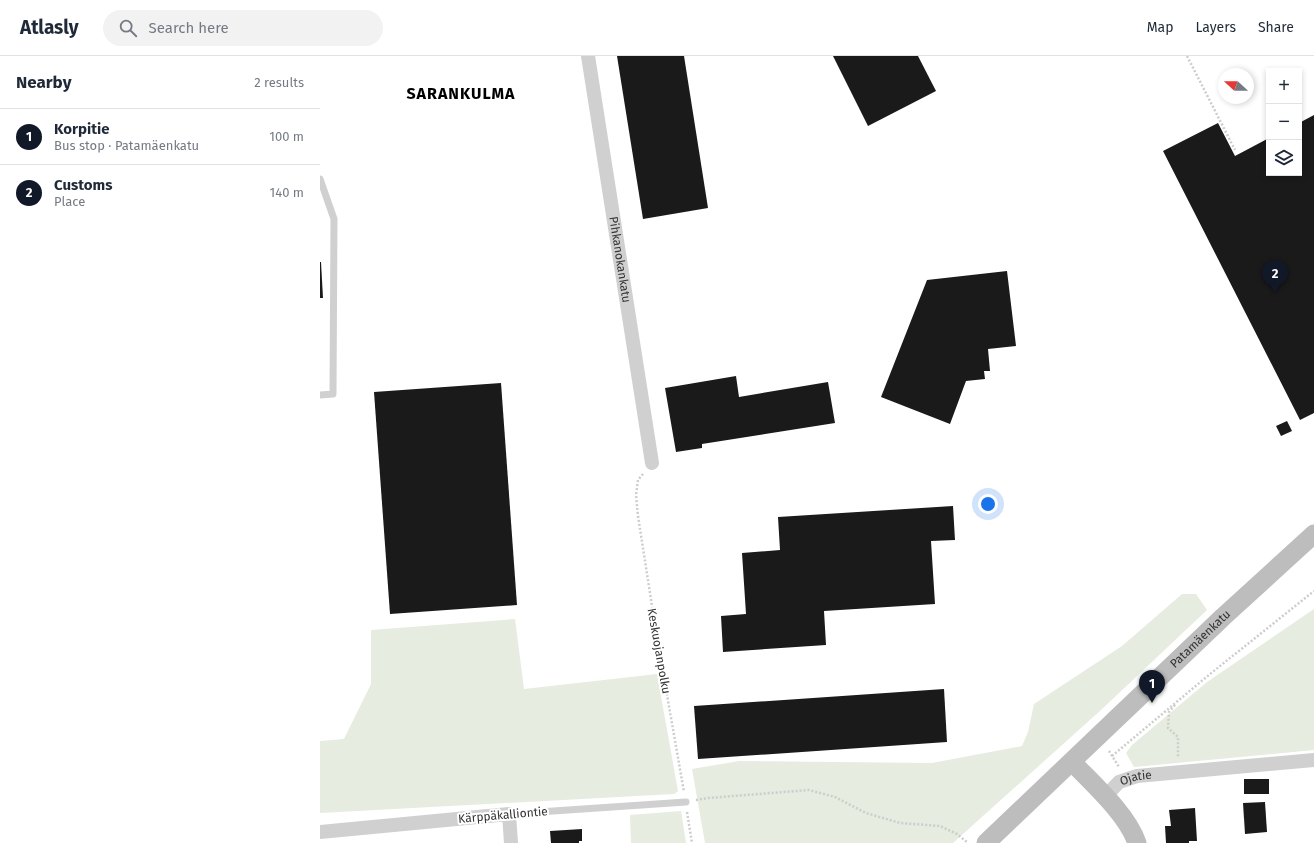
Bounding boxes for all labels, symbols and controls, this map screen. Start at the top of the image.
search box [103,10,383,46]
text: Atlasly [20,16,79,39]
icon: search [117,17,139,39]
text: Search here [149,19,229,37]
text: Map [1147,19,1173,36]
text: Layers [1195,19,1236,36]
text: Share [1258,19,1294,36]
north arrow [1218,68,1254,104]
map controls [1266,68,1302,176]
button: + [1266,68,1302,104]
text: Nearby [16,72,71,93]
text: 2 results [254,75,304,90]
district label: SARANKULMA [407,84,515,103]
button: − [1266,104,1302,140]
text: Korpitie [54,120,110,138]
text: 1 [26,129,32,144]
text: 100 m [269,129,304,144]
text: Bus stop · Patamäenkatu [54,138,199,153]
button: layers [1266,140,1302,176]
text: Customs [54,176,112,194]
text: 2 [26,185,32,200]
text: 140 m [270,185,304,200]
text: Place [54,194,85,209]
street label: Pihkanokankatu [606,215,634,304]
pin: 2 [1262,260,1288,293]
your location [978,494,998,514]
street label: Keskuojanpolku [645,607,673,695]
street label: Patamäenkatu [1167,607,1233,671]
pin: 1 [1139,670,1165,703]
street label: Ojatie [1118,768,1152,788]
street label: Kärppäkalliontie [458,804,548,826]

